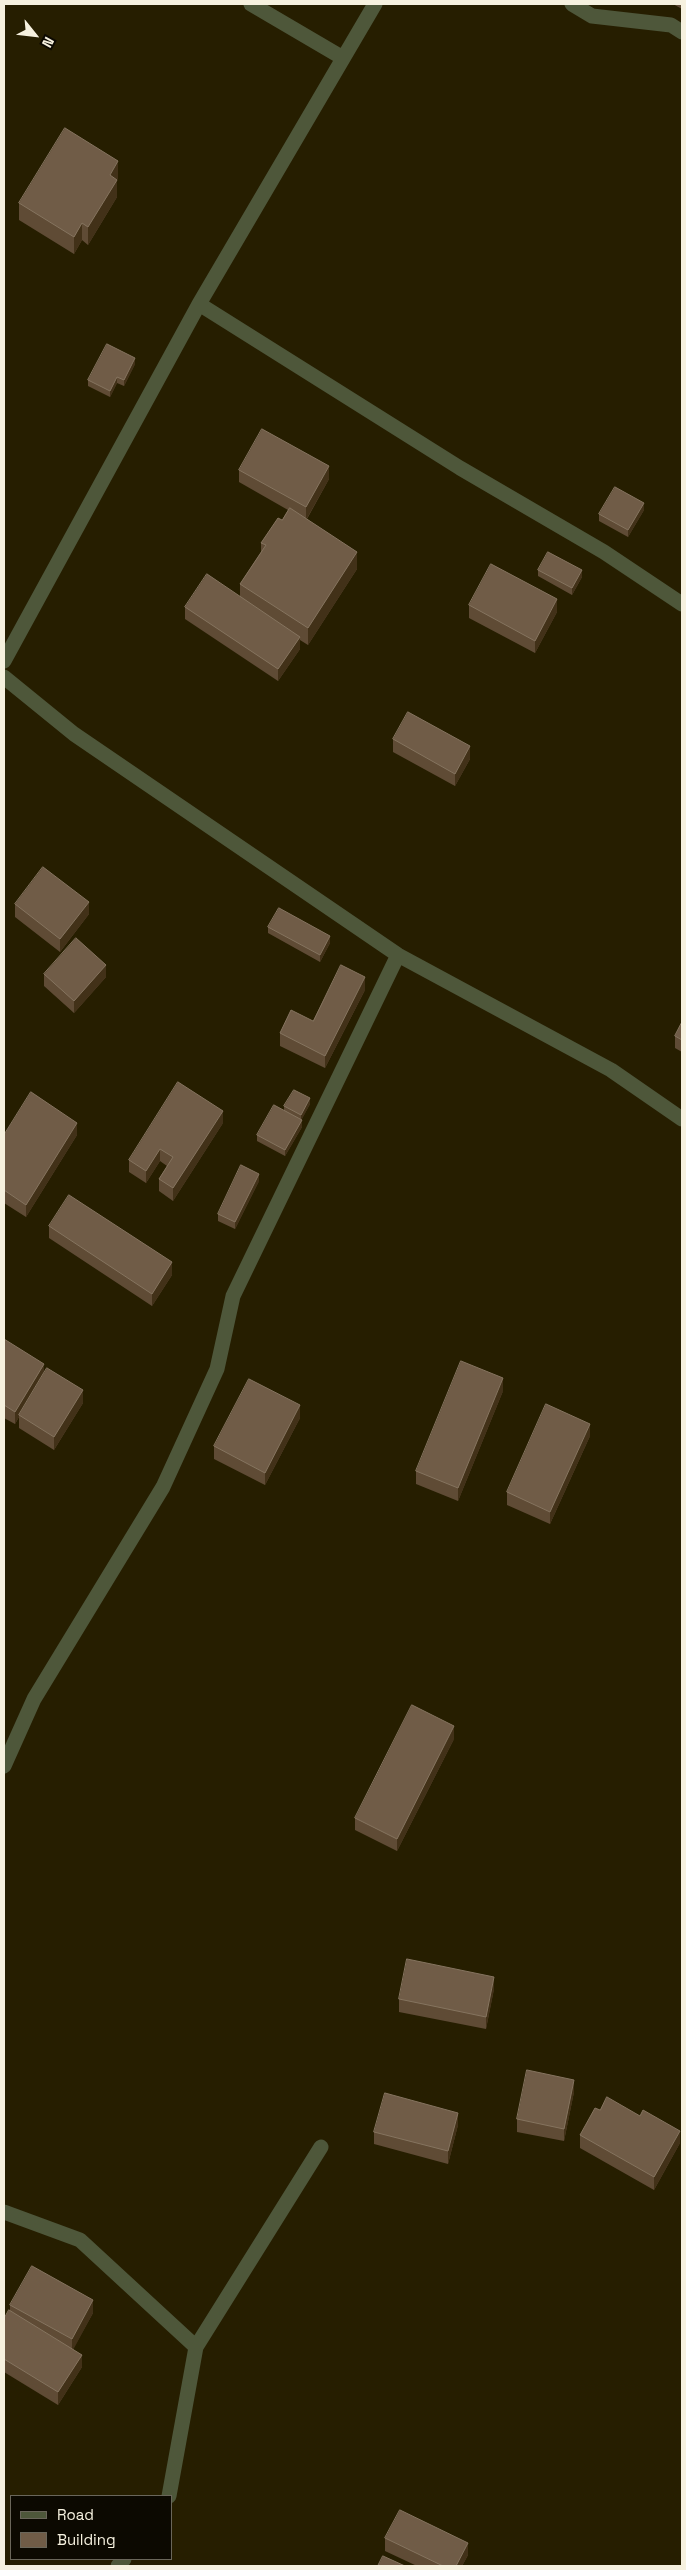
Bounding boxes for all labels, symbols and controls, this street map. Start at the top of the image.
north arrow [10,10,60,60]
text: N [38,34,58,51]
legend [10,2495,172,2560]
text: Road [57,2505,94,2524]
text: Building [57,2530,116,2549]

